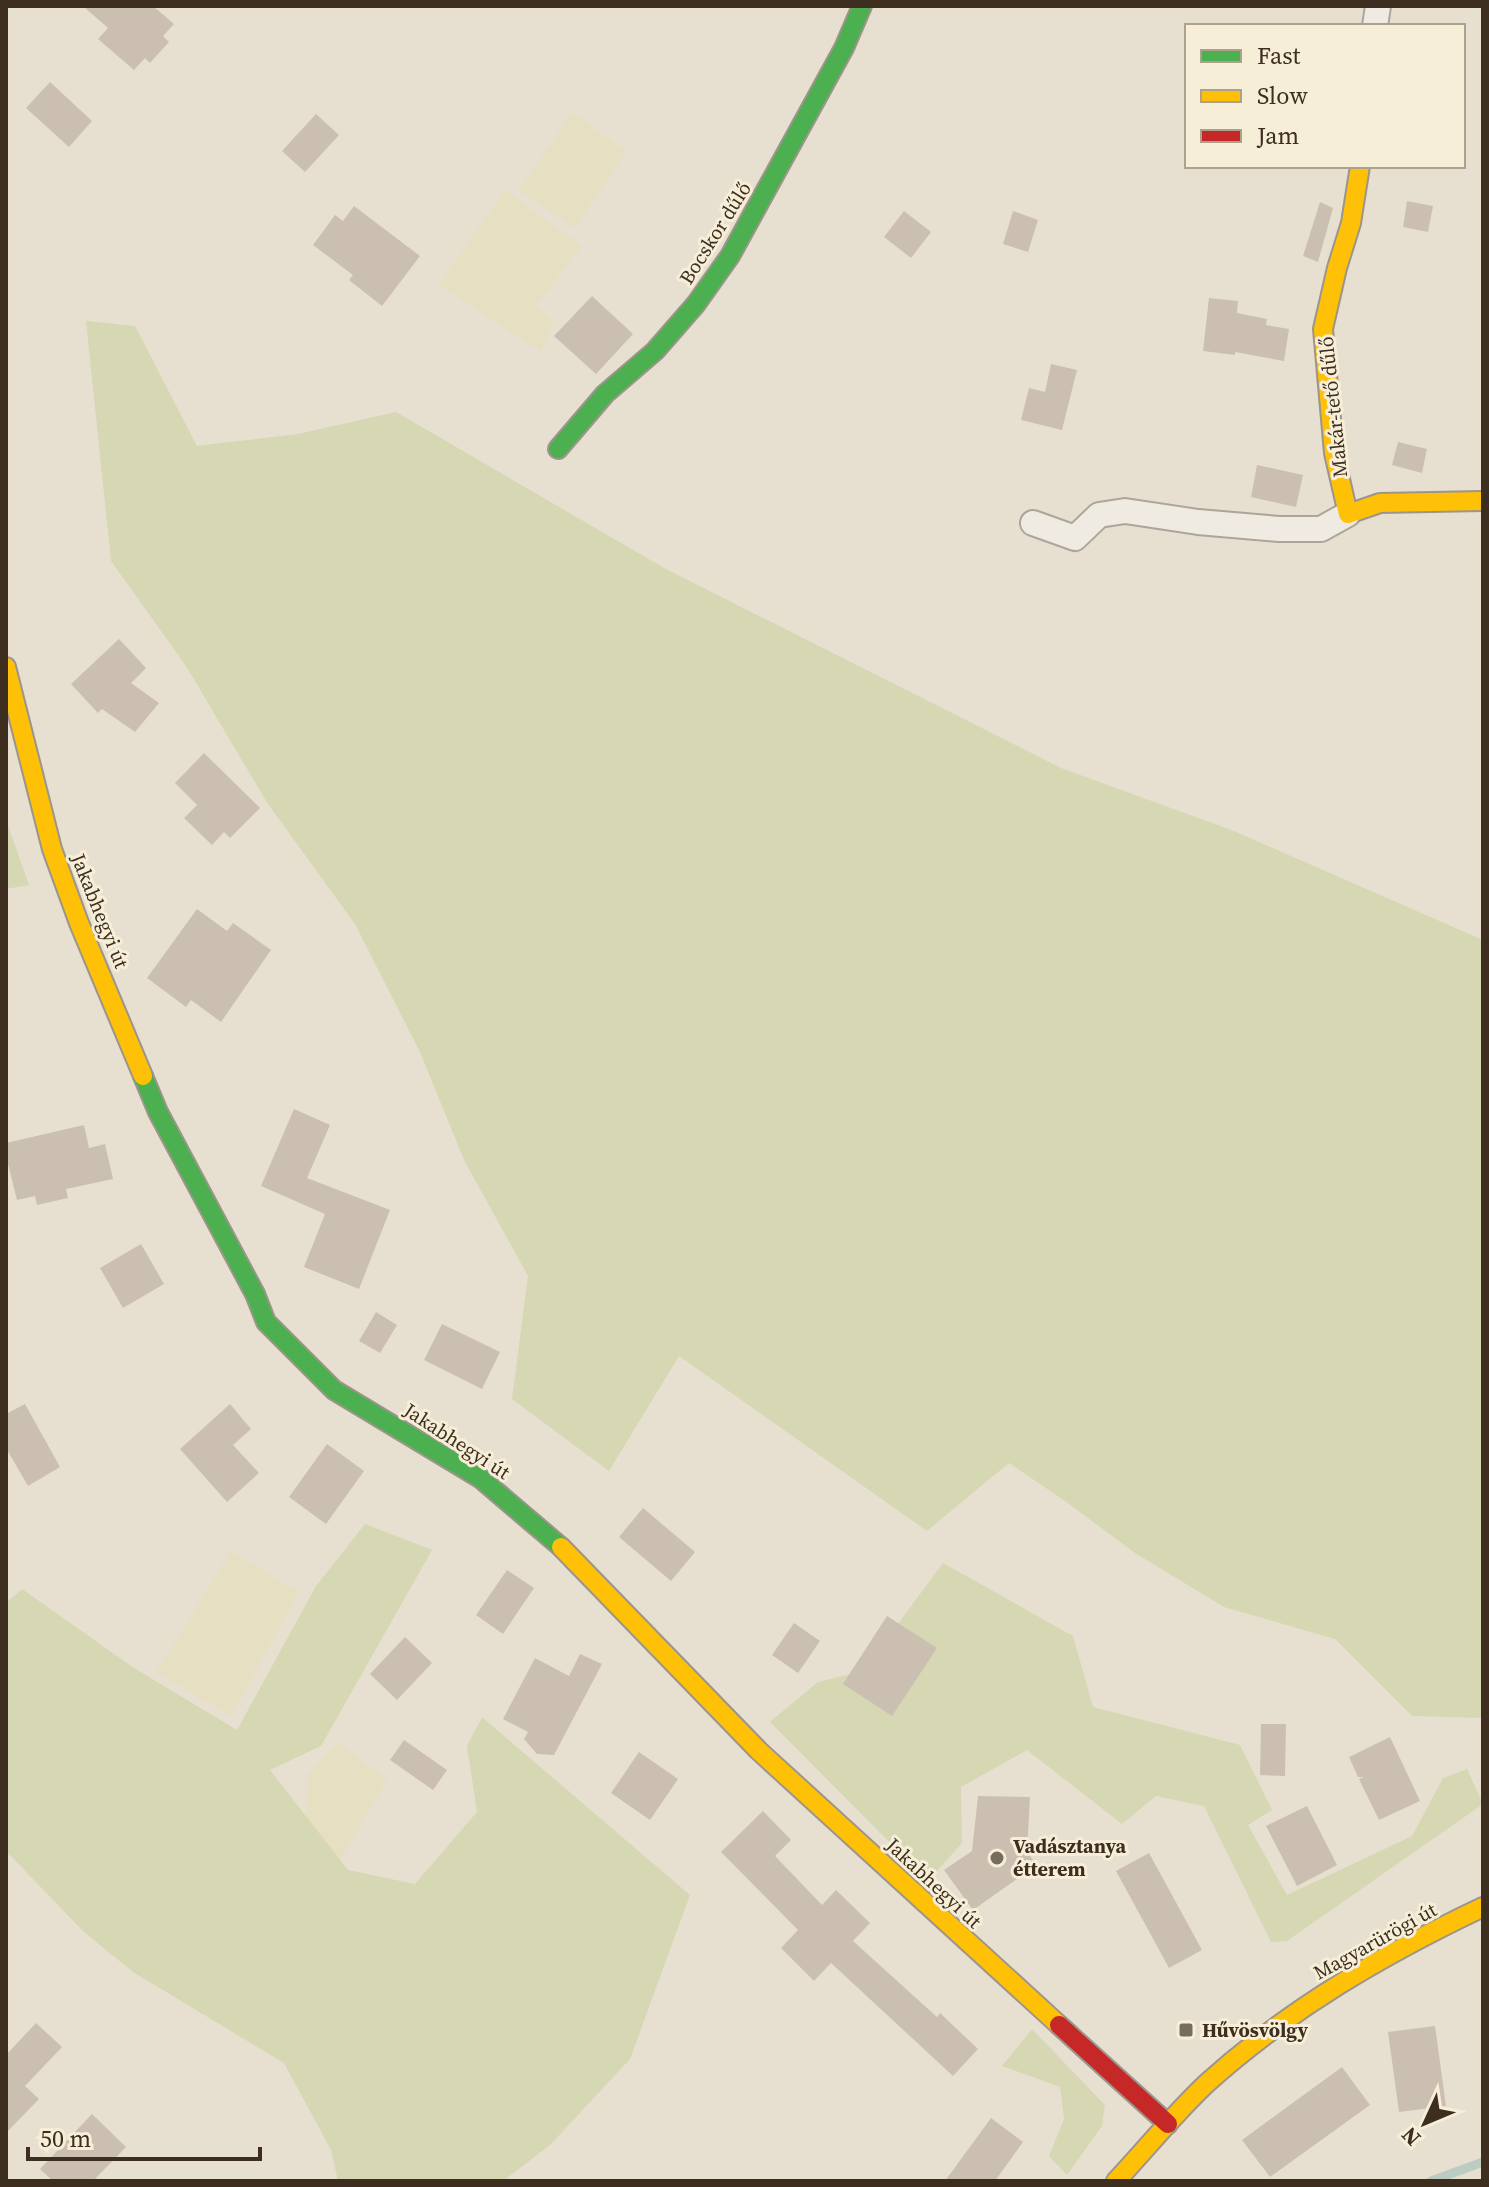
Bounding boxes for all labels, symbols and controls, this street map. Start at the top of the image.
legend [1185,24,1465,168]
text: Fast [1257,39,1301,72]
text: Slow [1257,79,1308,112]
text: Jam [1256,119,1299,152]
street label: Bocskor dűlő [672,176,758,290]
street label: Makár-tető dűlő [1312,335,1354,479]
street label: Jakabhegyi út [64,849,136,973]
street label: Jakabhegyi út [398,1396,516,1486]
street label: Jakabhegyi út [879,1831,988,1935]
place label: Vadásztanya étterem [1013,1832,1127,1883]
marker: Vadásztanya étterem [988,1849,1006,1867]
street label: Magyarürögi út [1308,1895,1442,1986]
place label: Hűvösvölgy [1202,2016,1308,2044]
marker: Hűvösvölgy [1177,2021,1195,2039]
north arrow [1385,2083,1465,2163]
scale bar [28,2111,260,2161]
text: N [1394,2121,1427,2153]
text: 50 m [40,2122,91,2155]

